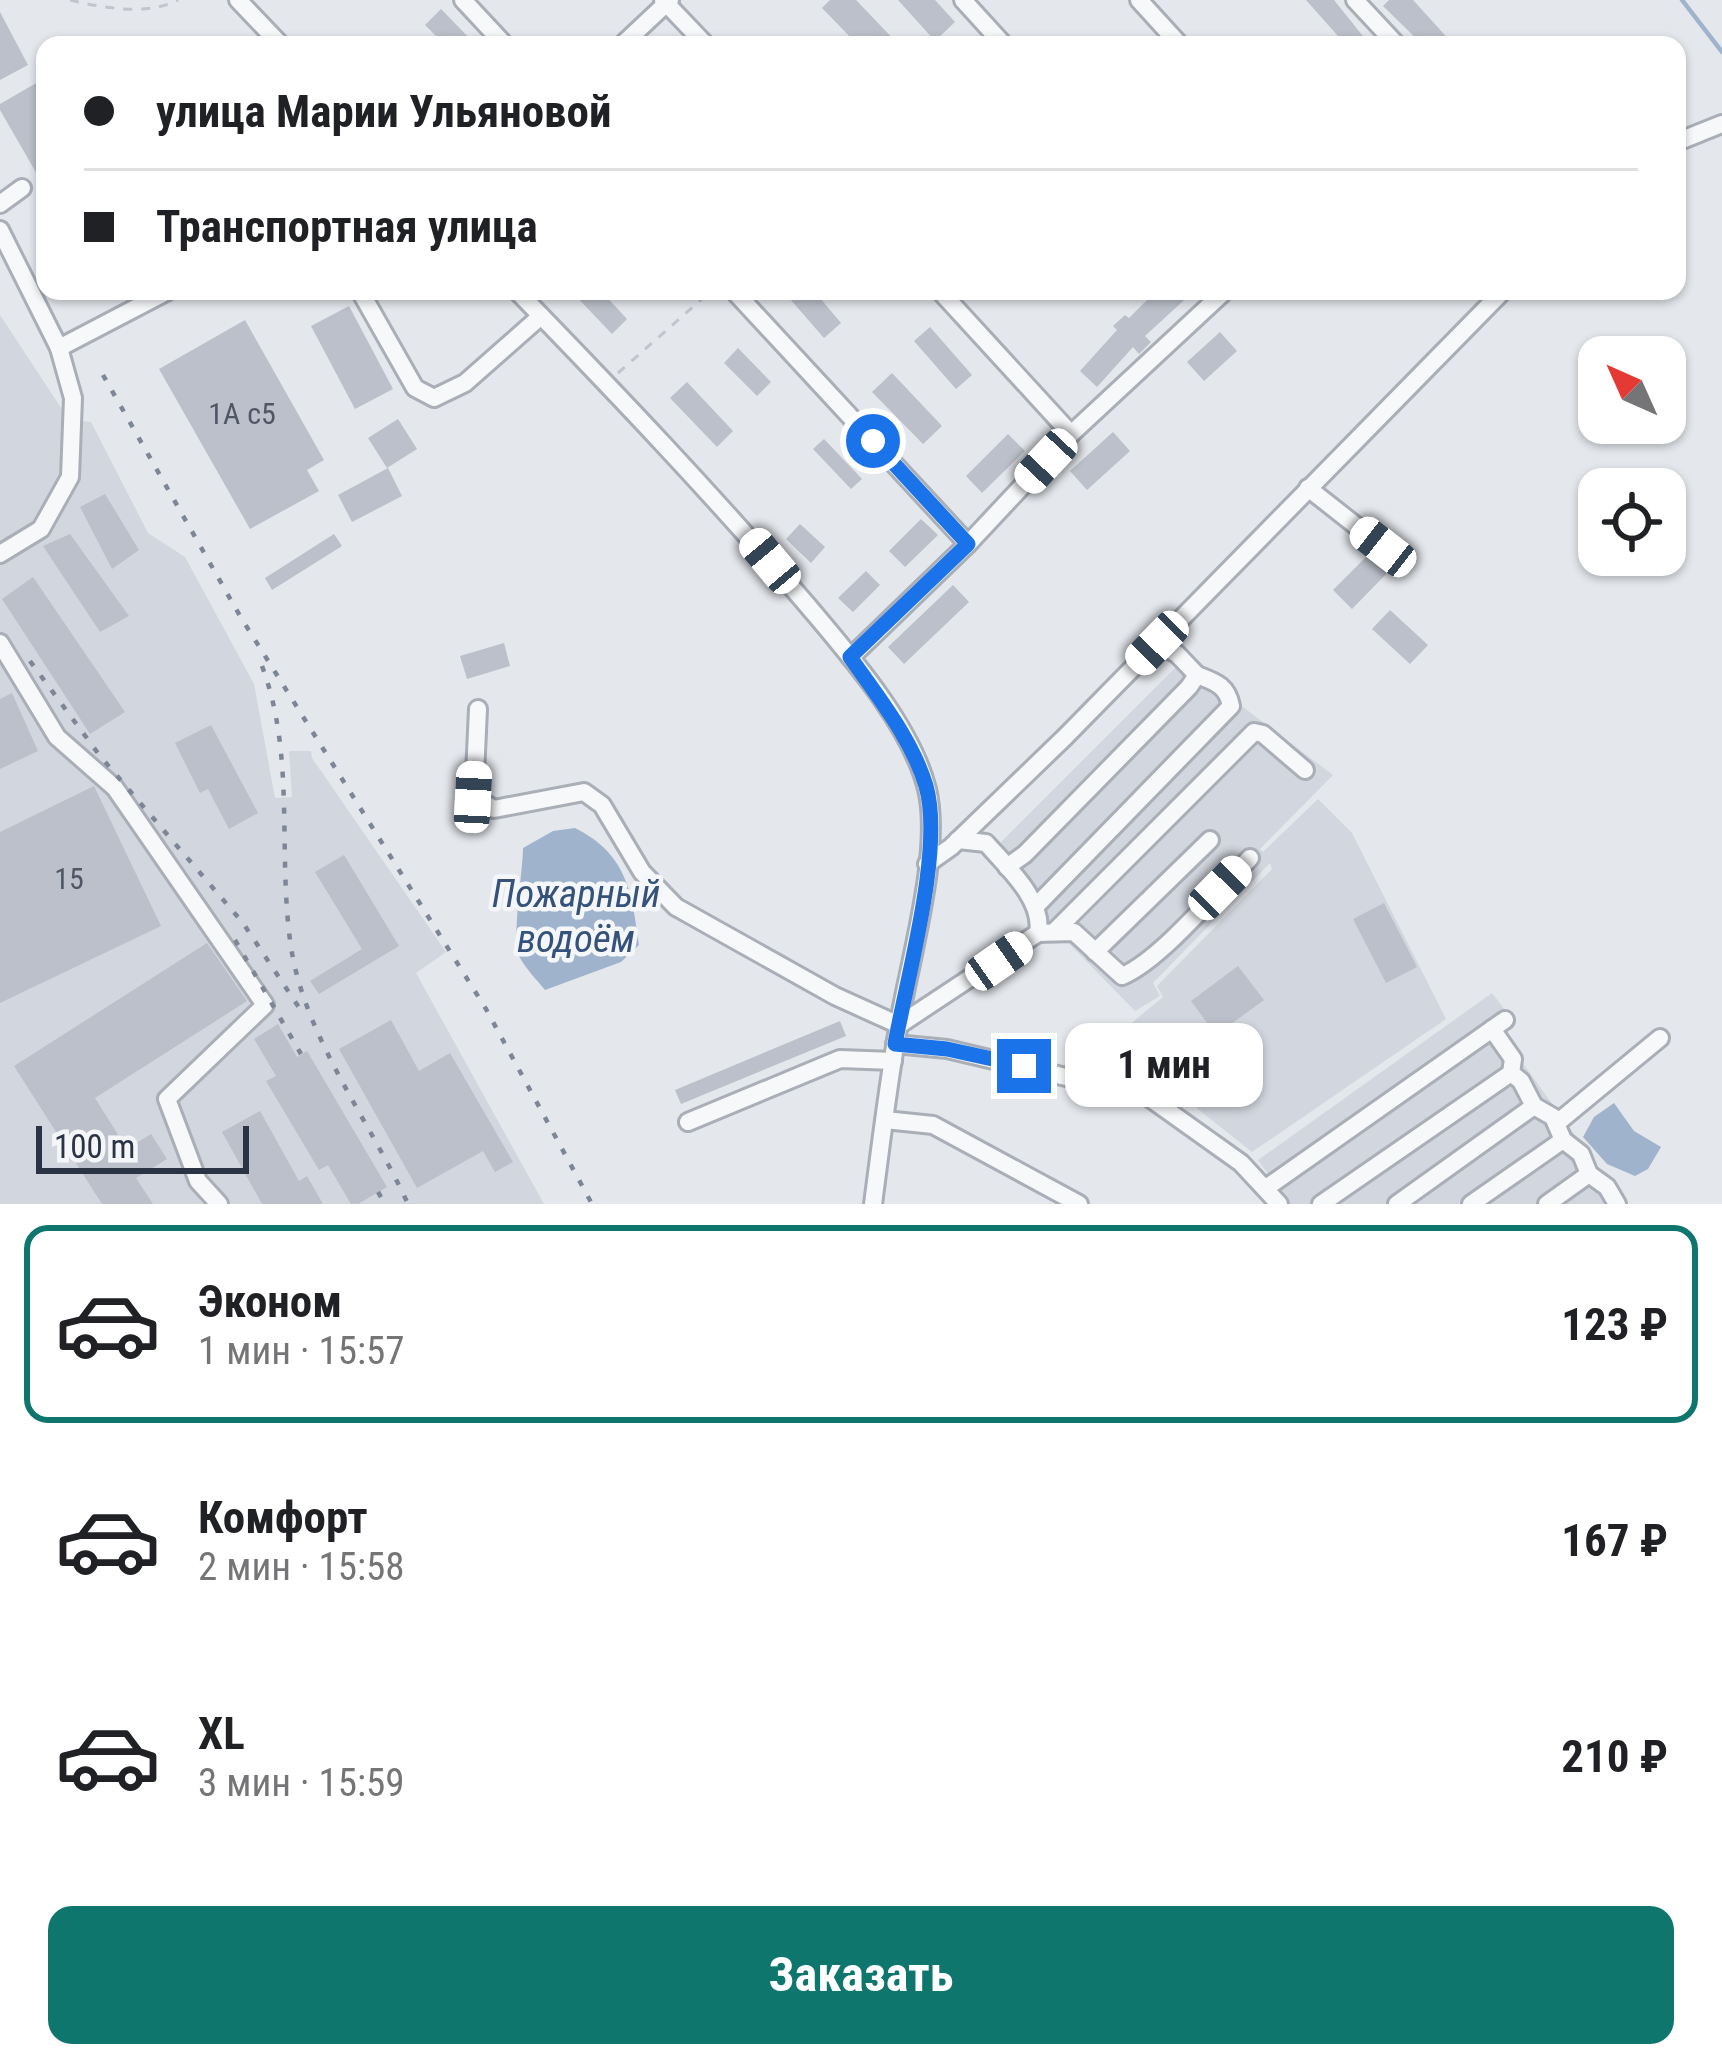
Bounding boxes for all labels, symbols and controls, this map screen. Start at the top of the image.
text: улица Марии Ульяновой [156,85,611,138]
text: Транспортная улица [156,200,538,253]
north arrow [1578,336,1686,444]
map controls [1578,336,1686,576]
house number: 1А с5 [208,396,276,431]
route start [846,414,900,468]
car [1008,422,1084,500]
button: locate [1578,468,1686,576]
car [1344,511,1422,583]
car [733,522,807,600]
car [1119,605,1195,681]
car [453,760,493,834]
car [1182,850,1258,926]
house number: 15 [54,861,84,896]
water label: Пожарный водоём [492,871,660,962]
car [959,926,1039,996]
callout: 1 мин [1066,1024,1264,1108]
route end [997,1039,1051,1093]
text: 1 мин [1117,1042,1211,1088]
scale bar [36,1120,249,1173]
text: 100 m [54,1127,135,1166]
icon: car [54,1270,162,1378]
text: Эконом [198,1275,342,1328]
text: 123 ₽ [1561,1298,1668,1351]
text: 1 мин · 15:57 [198,1328,405,1374]
icon: car [54,1486,162,1594]
text: Комфорт [198,1491,368,1544]
text: 167 ₽ [1561,1514,1668,1567]
text: 2 мин · 15:58 [198,1544,405,1590]
icon: car [54,1702,162,1810]
text: XL [198,1707,245,1760]
text: 210 ₽ [1561,1730,1668,1783]
text: 3 мин · 15:59 [198,1760,405,1806]
button: Заказать [48,1906,1674,2044]

